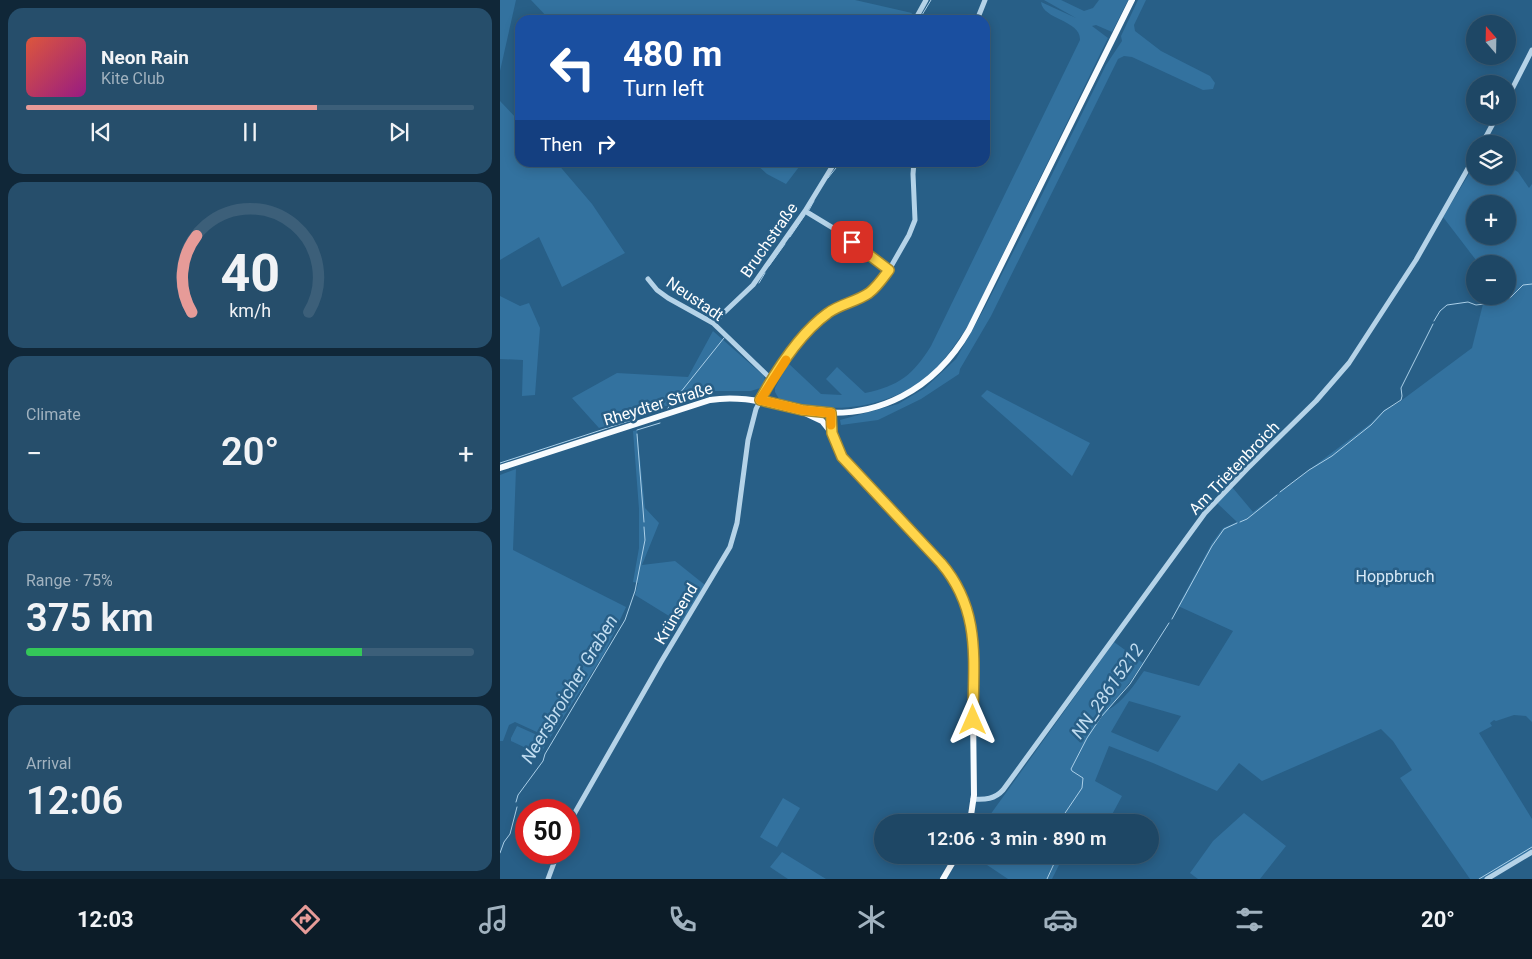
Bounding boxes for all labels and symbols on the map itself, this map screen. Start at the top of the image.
north arrow [1466,15,1516,65]
street label: Bruchstraße [736,199,802,281]
pin [831,221,873,263]
street label: Neustadt [663,273,727,325]
street label: Rheydter Straße [601,378,715,430]
street label: Am Trietenbroich [1185,418,1283,518]
park label: Hoppbruch [1356,567,1434,586]
street label: Krünsend [650,580,702,648]
water label: Neersbroicher Graben [516,611,622,767]
water label: NN_28615212 [1066,639,1148,743]
position arrow [946,693,998,745]
speed limit sign: 50 [515,799,580,864]

